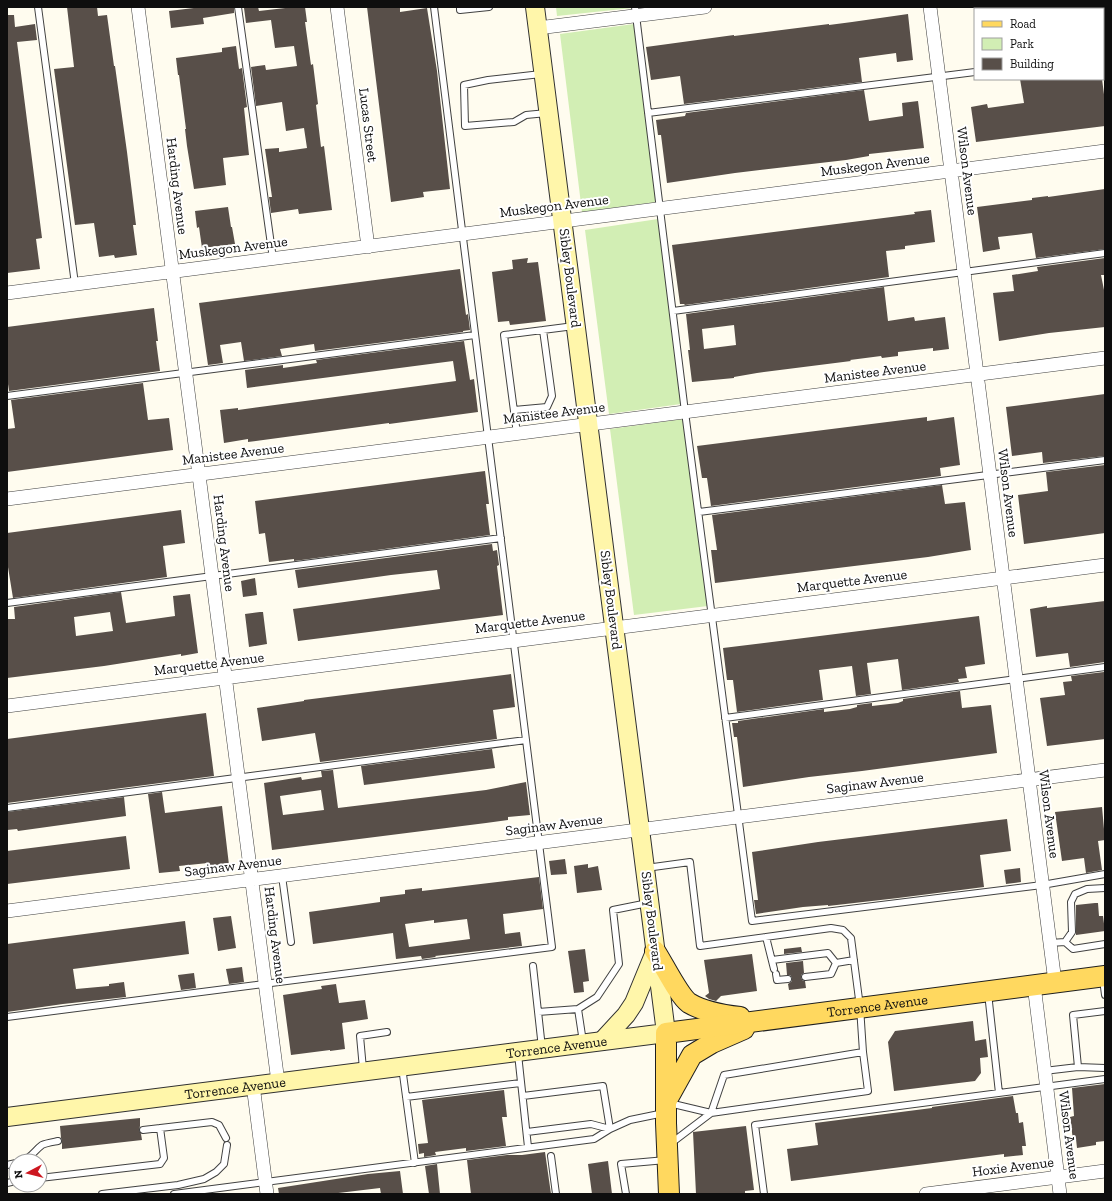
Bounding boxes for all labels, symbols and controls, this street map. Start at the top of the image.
legend [974,8,1104,80]
text: Road [1010,17,1036,31]
text: Park [1010,37,1035,51]
text: Building [1010,57,1054,71]
street label: Lucas Street [355,87,381,164]
street label: Wilson Avenue [953,126,981,217]
street label: Harding Avenue [163,137,191,236]
street label: Muskegon Avenue [820,150,931,180]
street label: Muskegon Avenue [499,191,610,221]
street label: Sibley Boulevard [555,227,585,329]
street label: Muskegon Avenue [178,233,289,263]
street label: Manistee Avenue [823,357,927,387]
street label: Manistee Avenue [502,398,606,428]
street label: Manistee Avenue [181,439,285,469]
street label: Wilson Avenue [994,448,1022,539]
street label: Harding Avenue [210,494,238,593]
street label: Sibley Boulevard [596,549,626,651]
street label: Marquette Avenue [796,566,908,596]
street label: Marquette Avenue [474,607,586,637]
street label: Marquette Avenue [153,649,265,679]
street label: Saginaw Avenue [825,769,925,797]
street label: Wilson Avenue [1035,769,1063,860]
street label: Saginaw Avenue [504,811,604,839]
street label: Saginaw Avenue [183,852,283,880]
street label: Sibley Boulevard [637,870,667,972]
street label: Harding Avenue [261,886,289,985]
street label: Torrence Avenue [826,991,929,1021]
street label: Torrence Avenue [505,1032,608,1062]
street label: Torrence Avenue [184,1073,287,1103]
street label: Wilson Avenue [1055,1090,1083,1181]
north arrow [8,1153,48,1193]
street label: Hoxie Avenue [971,1154,1055,1180]
text: N [12,1169,26,1179]

